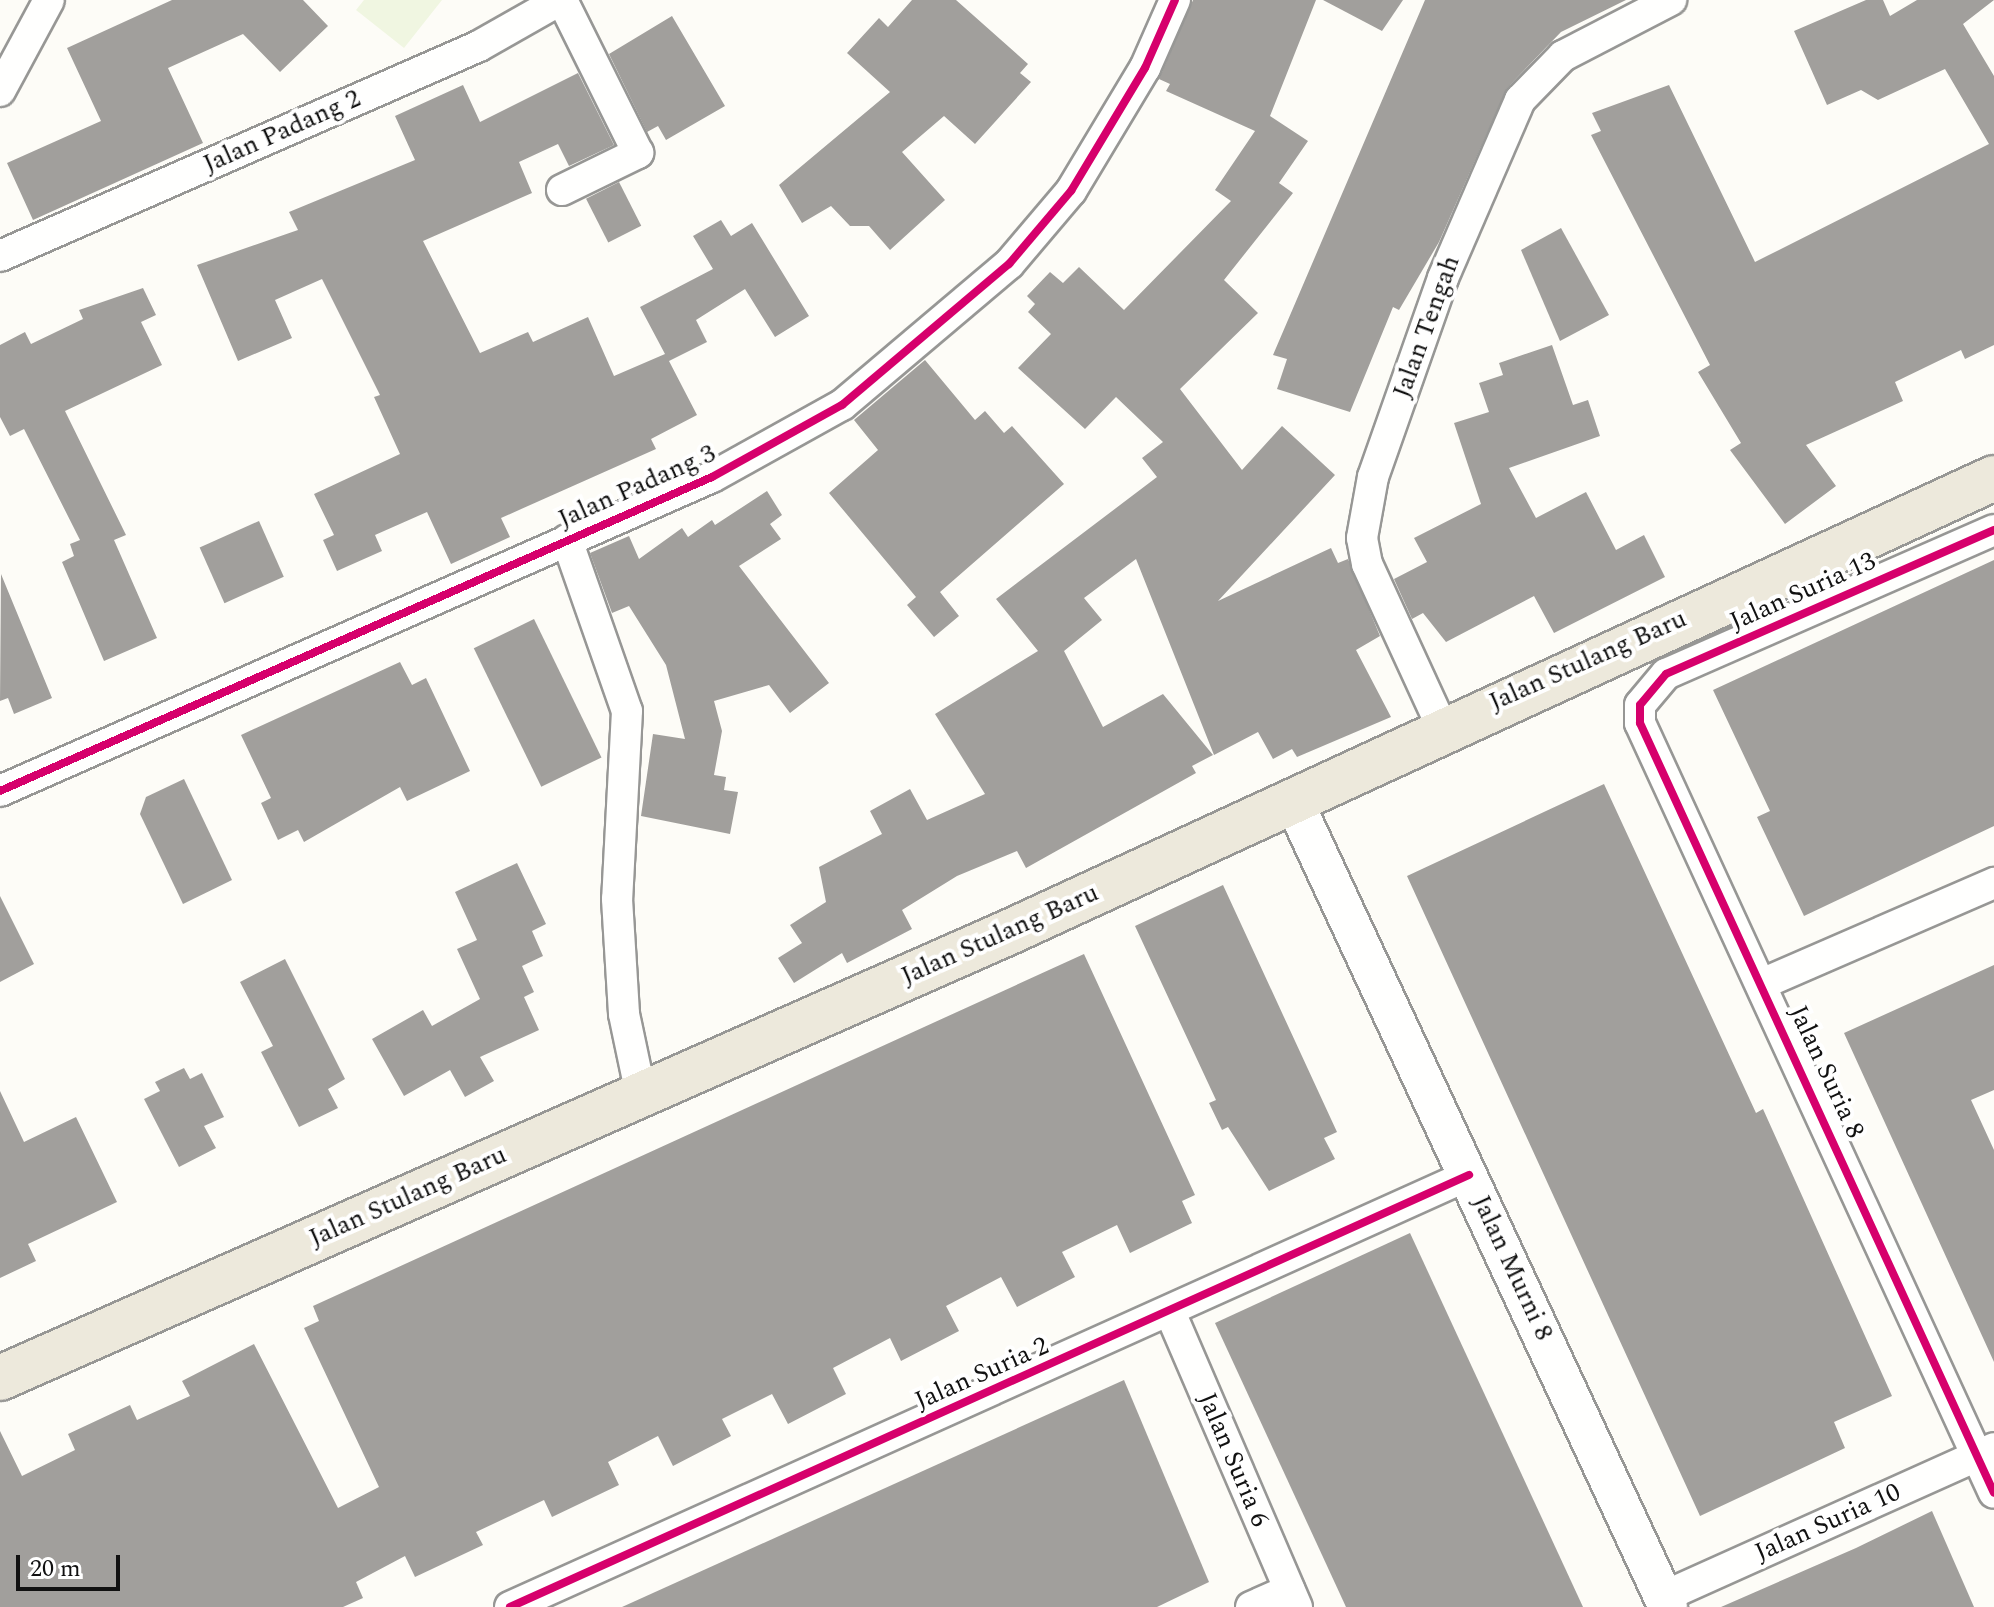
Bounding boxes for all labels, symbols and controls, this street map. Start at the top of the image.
street label: Jalan Padang 2 [199,83,365,181]
street label: Jalan Tengah [1387,251,1467,403]
street label: Jalan Padang 3 [554,438,720,536]
street label: Jalan Suria 13 [1725,546,1881,638]
street label: Jalan Stulang Baru [1485,604,1691,718]
street label: Jalan Stulang Baru [897,878,1103,992]
street label: Jalan Suria 8 [1782,1001,1870,1143]
street label: Jalan Stulang Baru [305,1140,511,1254]
street label: Jalan Murni 8 [1465,1191,1559,1345]
street label: Jalan Suria 2 [910,1331,1054,1417]
street label: Jalan Suria 6 [1191,1388,1275,1532]
street label: Jalan Suria 10 [1750,1477,1906,1569]
scale bar [20,1539,124,1589]
text: 20 m [30,1551,81,1587]

